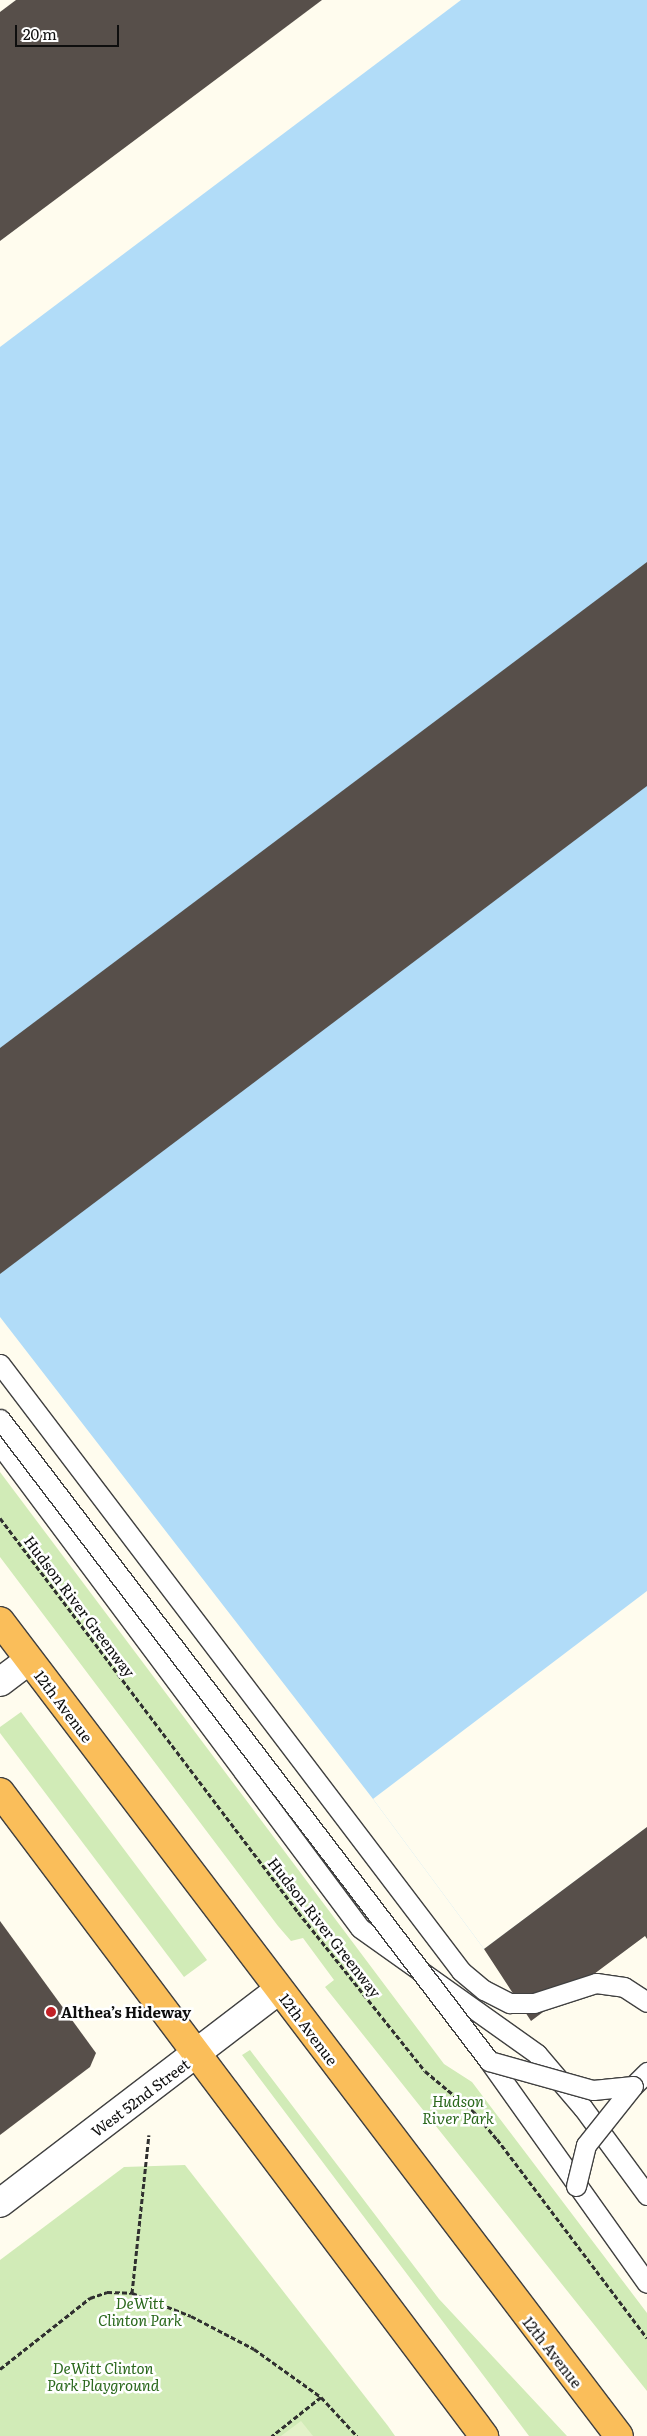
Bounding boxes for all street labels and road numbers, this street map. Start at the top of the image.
street label: Hudson River Greenway [21,1532,139,1680]
street label: 12th Avenue [31,1666,97,1746]
street label: Hudson River Greenway [265,1853,385,2001]
street label: 12th Avenue [276,1989,342,2069]
street label: West 52nd Street [87,2054,193,2140]
street label: 12th Avenue [520,2313,586,2391]

